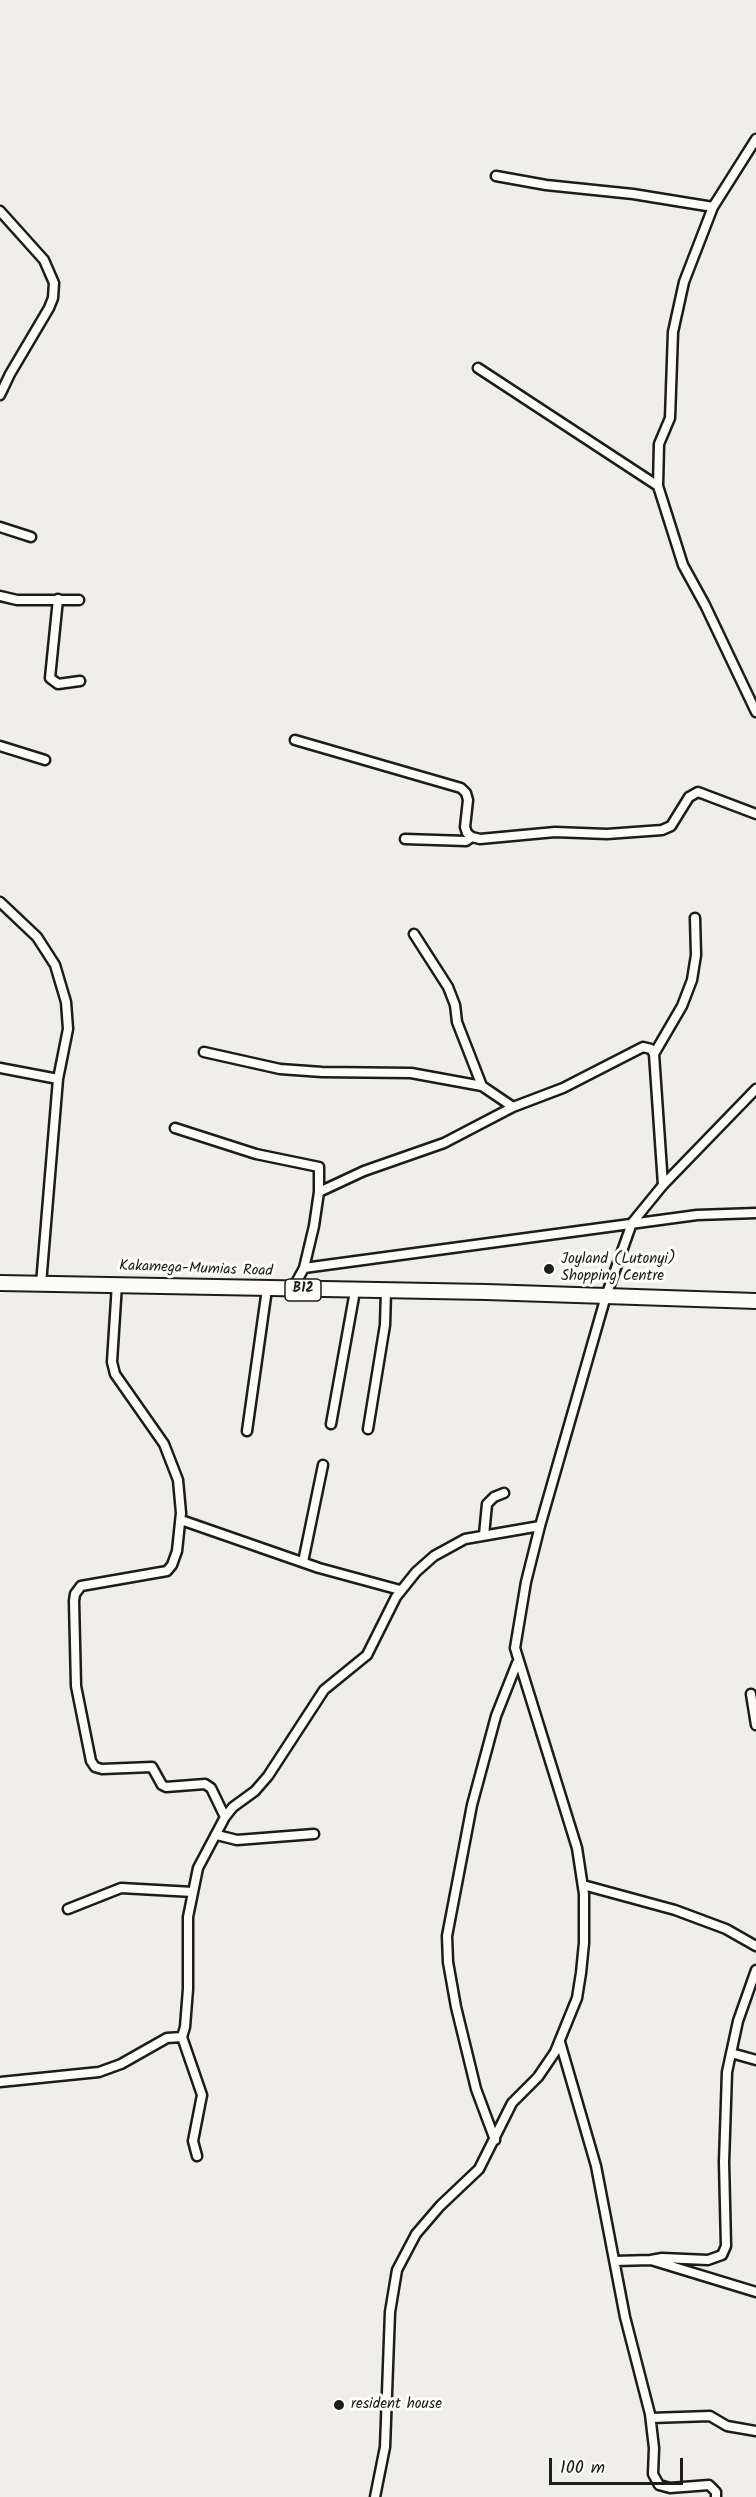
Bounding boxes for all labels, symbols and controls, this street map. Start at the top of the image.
place label: Joyland (Lutonyi) Shopping Centre [561,1251,675,1286]
street label: Kakamega-Mumias Road [119,1258,273,1282]
marker: Joyland (Lutonyi) Shopping Centre [542,1262,556,1276]
road number: B12 [285,1279,321,1301]
place label: resident house [351,2396,442,2414]
marker: resident house [332,2398,346,2412]
scale bar [552,2446,686,2484]
text: 100 m [560,2454,605,2483]

